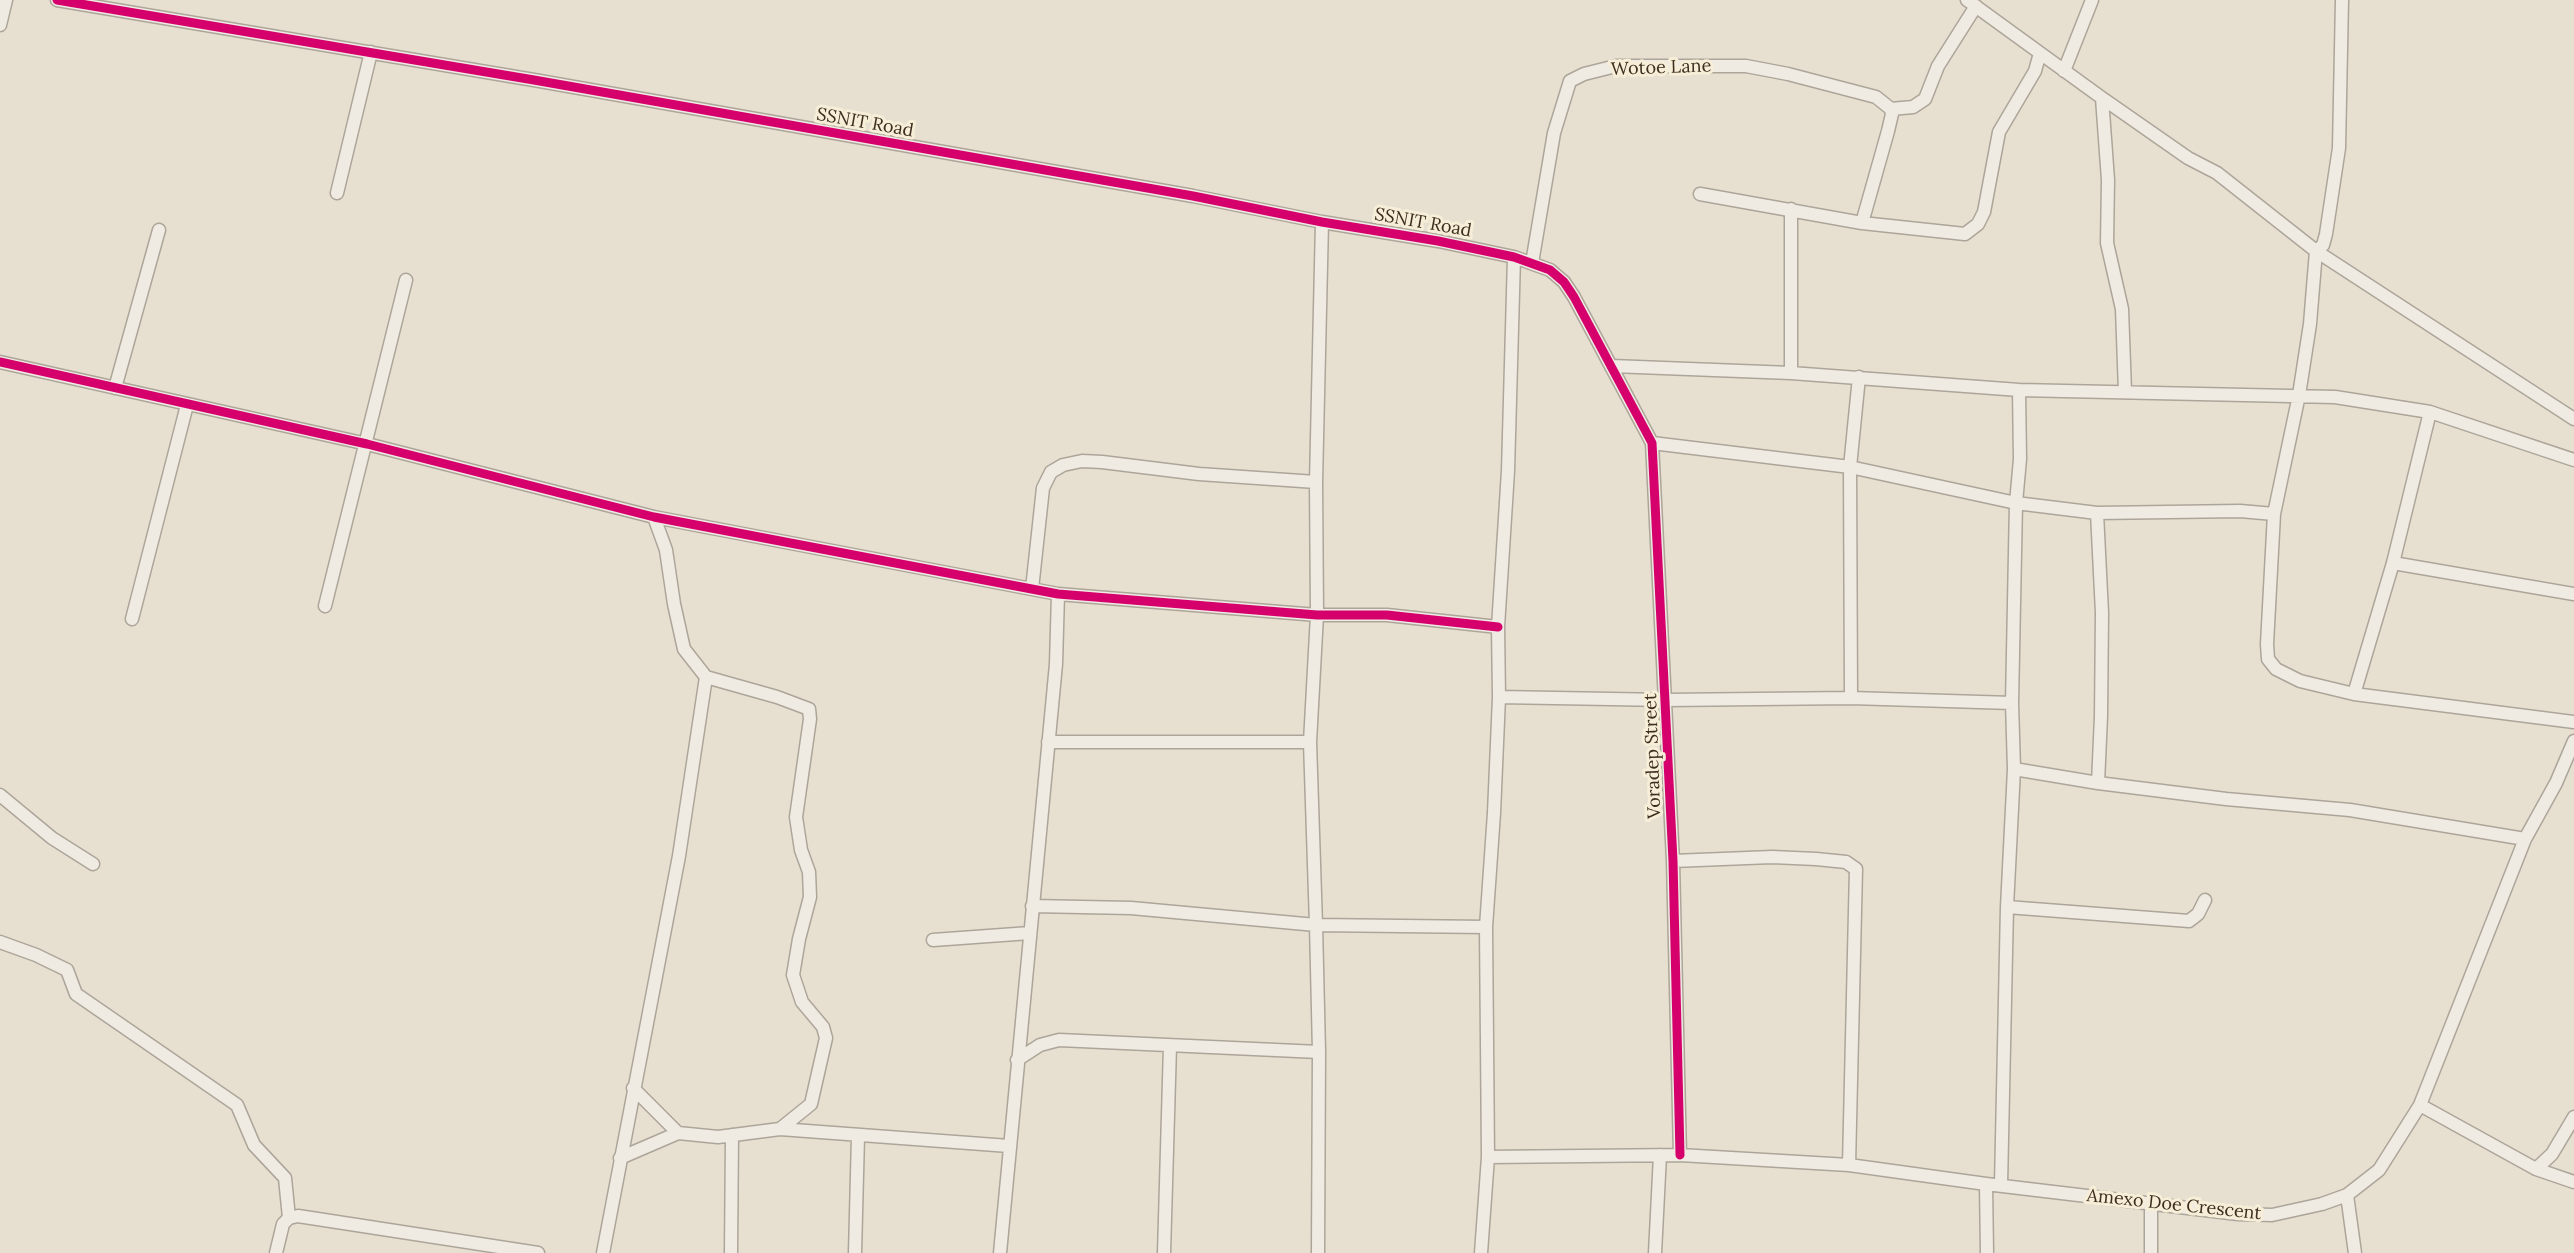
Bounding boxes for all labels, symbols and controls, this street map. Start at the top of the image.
street label: Wotoe Lane [1610,55,1712,81]
street label: SSNIT Road [815,104,915,142]
street label: SSNIT Road [1373,204,1473,242]
street label: Voradep Street [1640,693,1666,819]
street label: Amexo Doe Crescent [2086,1185,2262,1225]

